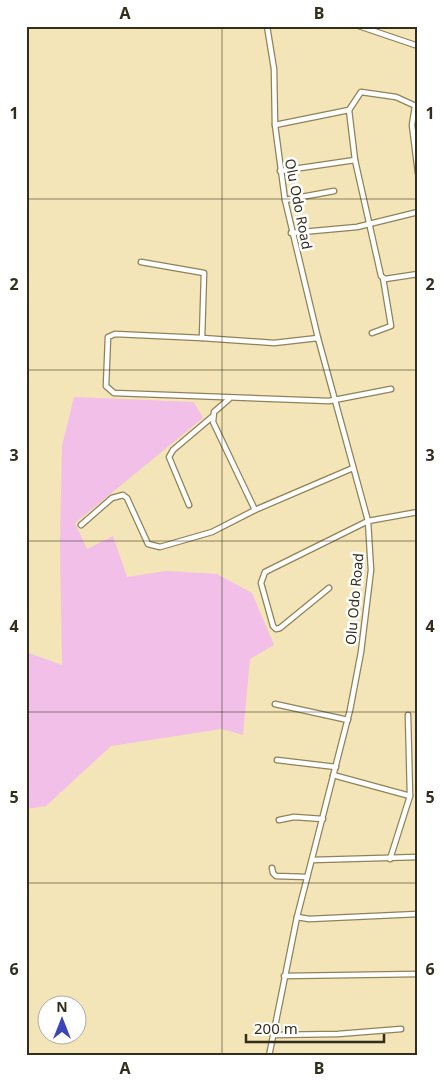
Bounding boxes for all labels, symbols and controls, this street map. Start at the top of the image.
text: A [119,2,131,24]
text: B [314,2,324,24]
text: 1 [9,102,19,124]
text: 1 [425,102,435,124]
street label: Olu Odo Road [281,157,317,251]
text: 2 [9,273,19,295]
text: 2 [425,273,435,295]
text: 3 [9,444,19,466]
text: 3 [425,444,435,466]
street label: Olu Odo Road [341,552,367,646]
text: 4 [9,615,19,637]
text: 4 [425,615,435,637]
text: 5 [9,786,19,808]
text: 5 [425,786,435,808]
text: 6 [9,958,19,980]
text: 6 [425,958,435,980]
north arrow [38,994,88,1044]
text: N [56,997,68,1016]
scale bar [246,1012,384,1044]
text: 200 m [254,1018,298,1038]
text: A [119,1057,131,1079]
text: B [314,1057,324,1079]

